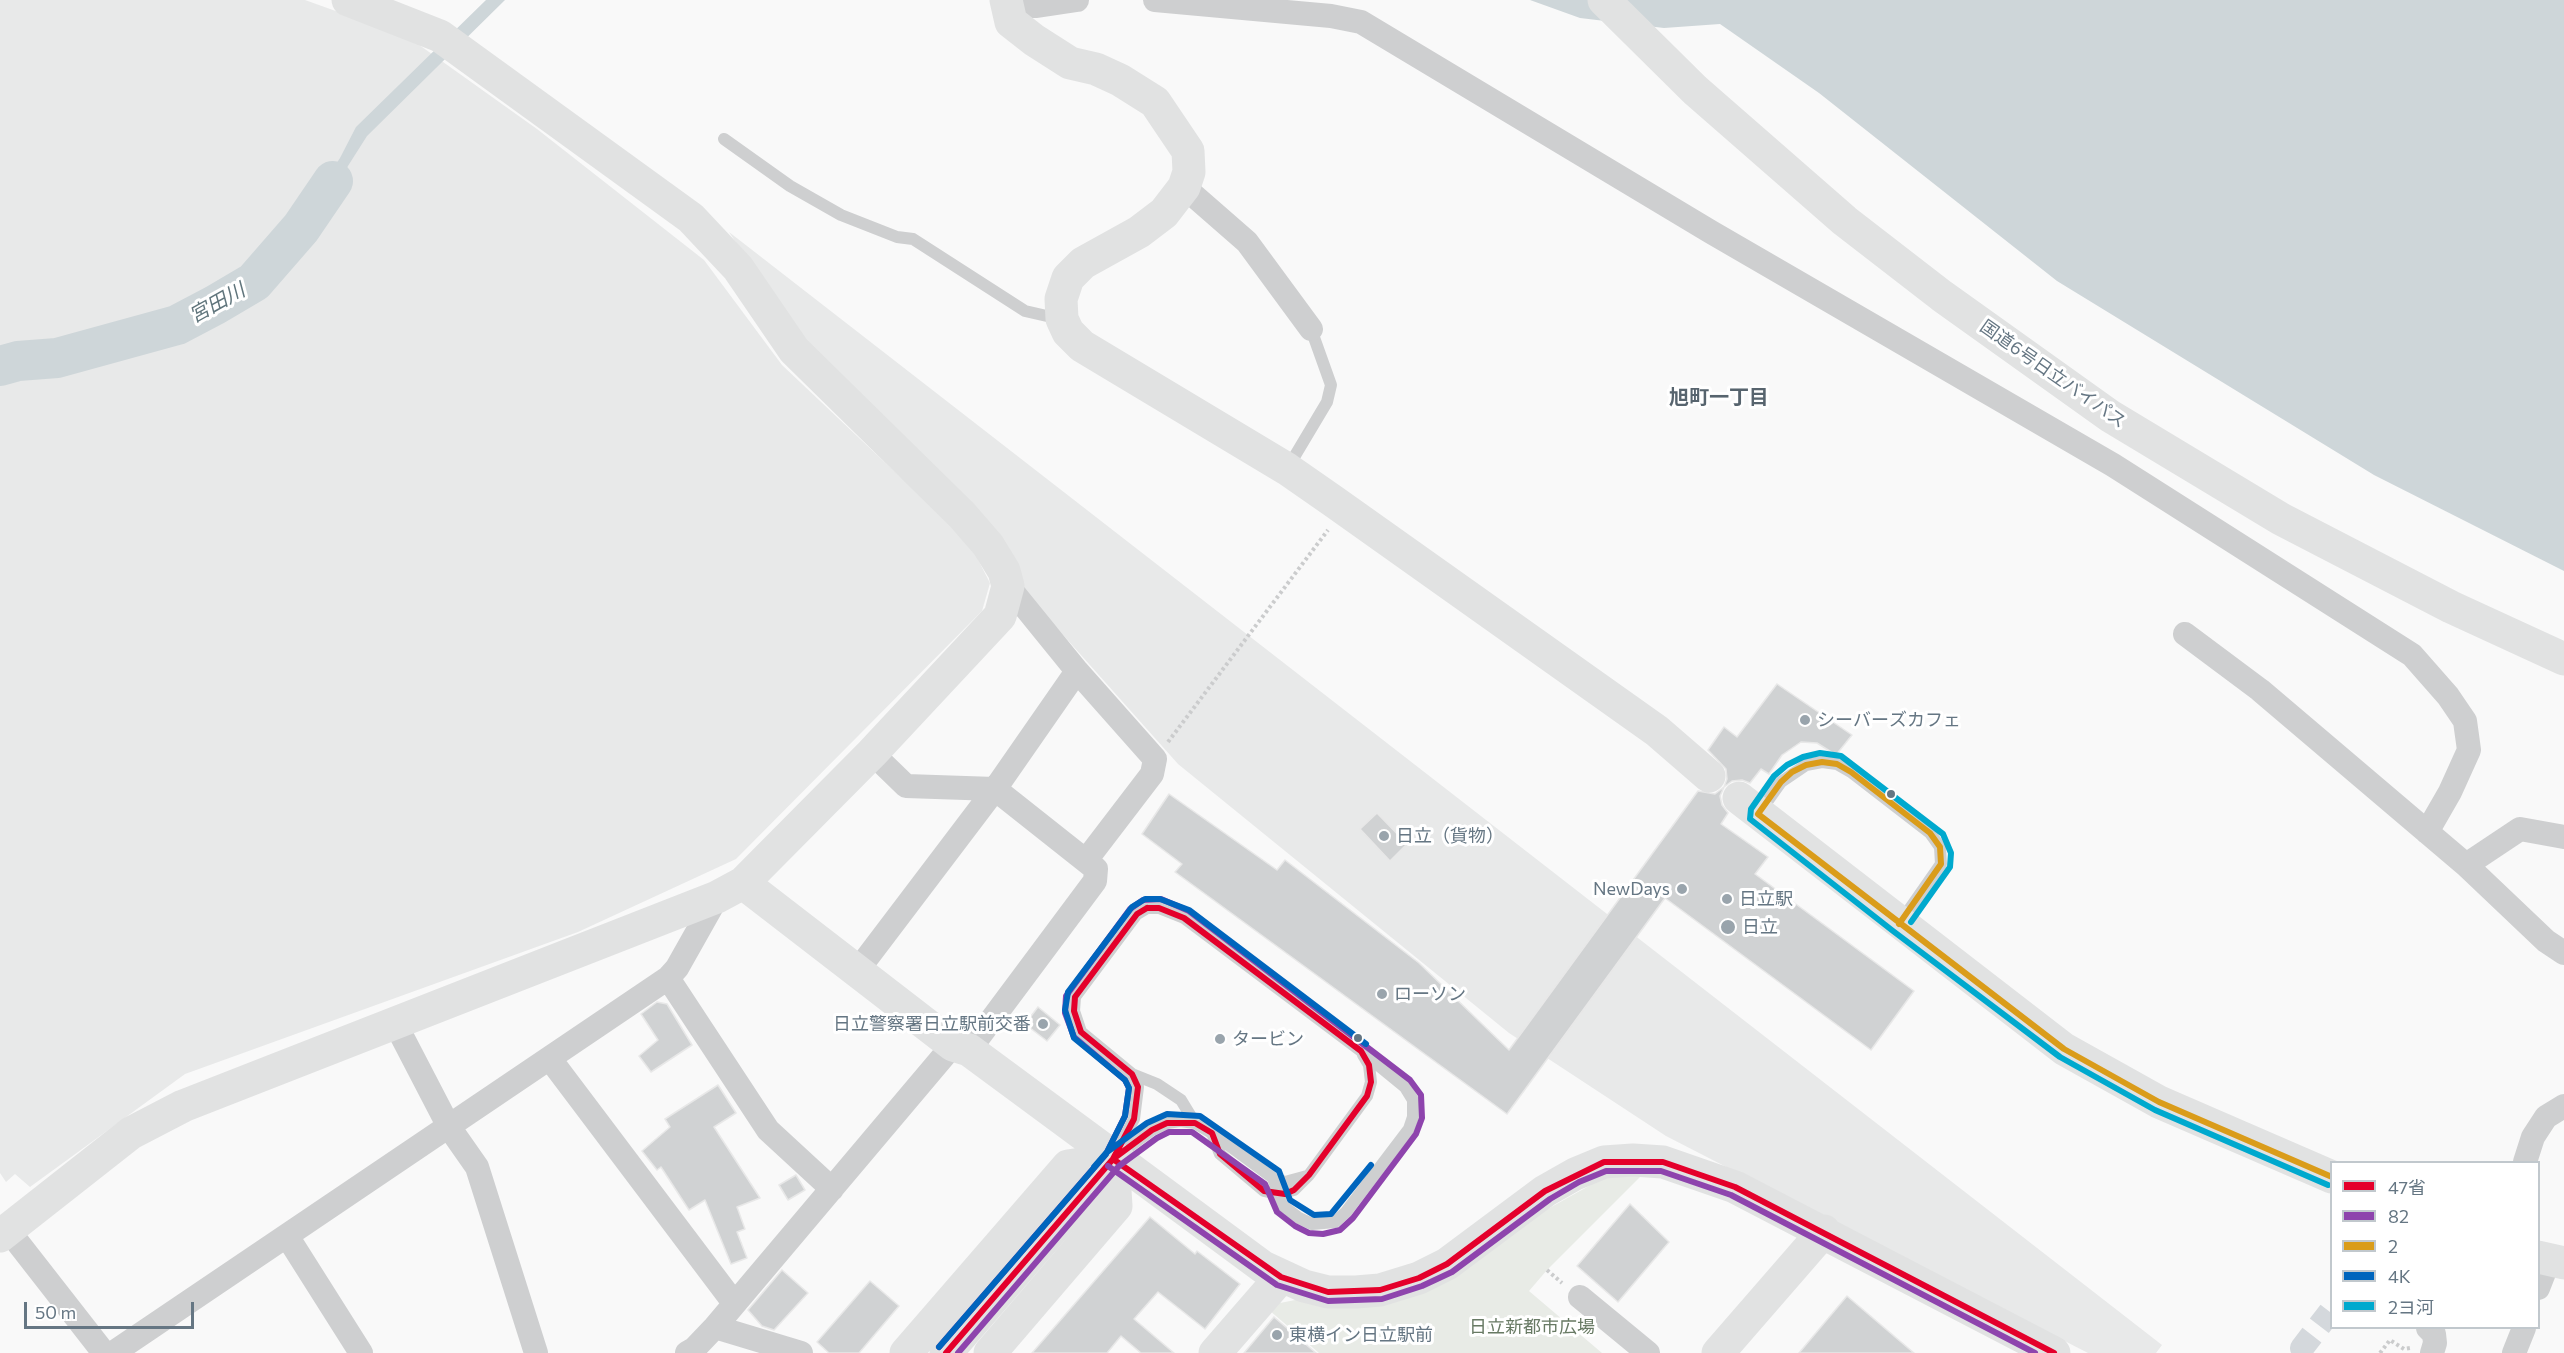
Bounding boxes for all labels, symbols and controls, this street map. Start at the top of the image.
water label: 宮田川 [185,278,249,328]
street label: 国道6号日立バイパス [1976,316,2130,432]
district label: 旭町一丁目 [1669,385,1769,409]
place label: シーバーズカフェ [1817,709,1961,731]
marker: シーバーズカフェ [1798,713,1812,727]
unlabelled marker [1885,788,1897,800]
place label: 日立（貨物） [1396,825,1504,847]
marker: 日立（貨物） [1377,829,1391,843]
place label: NewDays [1593,878,1670,900]
marker: NewDays [1675,882,1689,896]
place label: 日立駅 [1739,888,1793,910]
marker: 日立駅 [1720,892,1734,906]
place label: 日立 [1742,916,1778,938]
marker: 日立 [1719,918,1737,936]
place label: ローソン [1394,983,1466,1005]
marker: ローソン [1375,987,1389,1001]
place label: 日立警察署日立駅前交番 [833,1013,1031,1035]
marker: 日立警察署日立駅前交番 [1036,1017,1050,1031]
place label: タービン [1232,1028,1304,1050]
marker: タービン [1213,1032,1227,1046]
unlabelled marker [1352,1032,1364,1044]
legend [2330,1161,2540,1329]
text: 47省 [2388,1176,2426,1198]
text: 82 [2388,1205,2409,1227]
text: 2 [2388,1235,2398,1257]
text: 4K [2388,1265,2411,1287]
scale bar [27,1290,196,1328]
text: 2ヨ河 [2388,1296,2434,1318]
text: 50 m [35,1301,76,1323]
park label: 日立新都市広場 [1469,1316,1595,1338]
place label: 東横イン日立駅前 [1289,1324,1433,1346]
marker: 東横イン日立駅前 [1270,1328,1284,1342]

